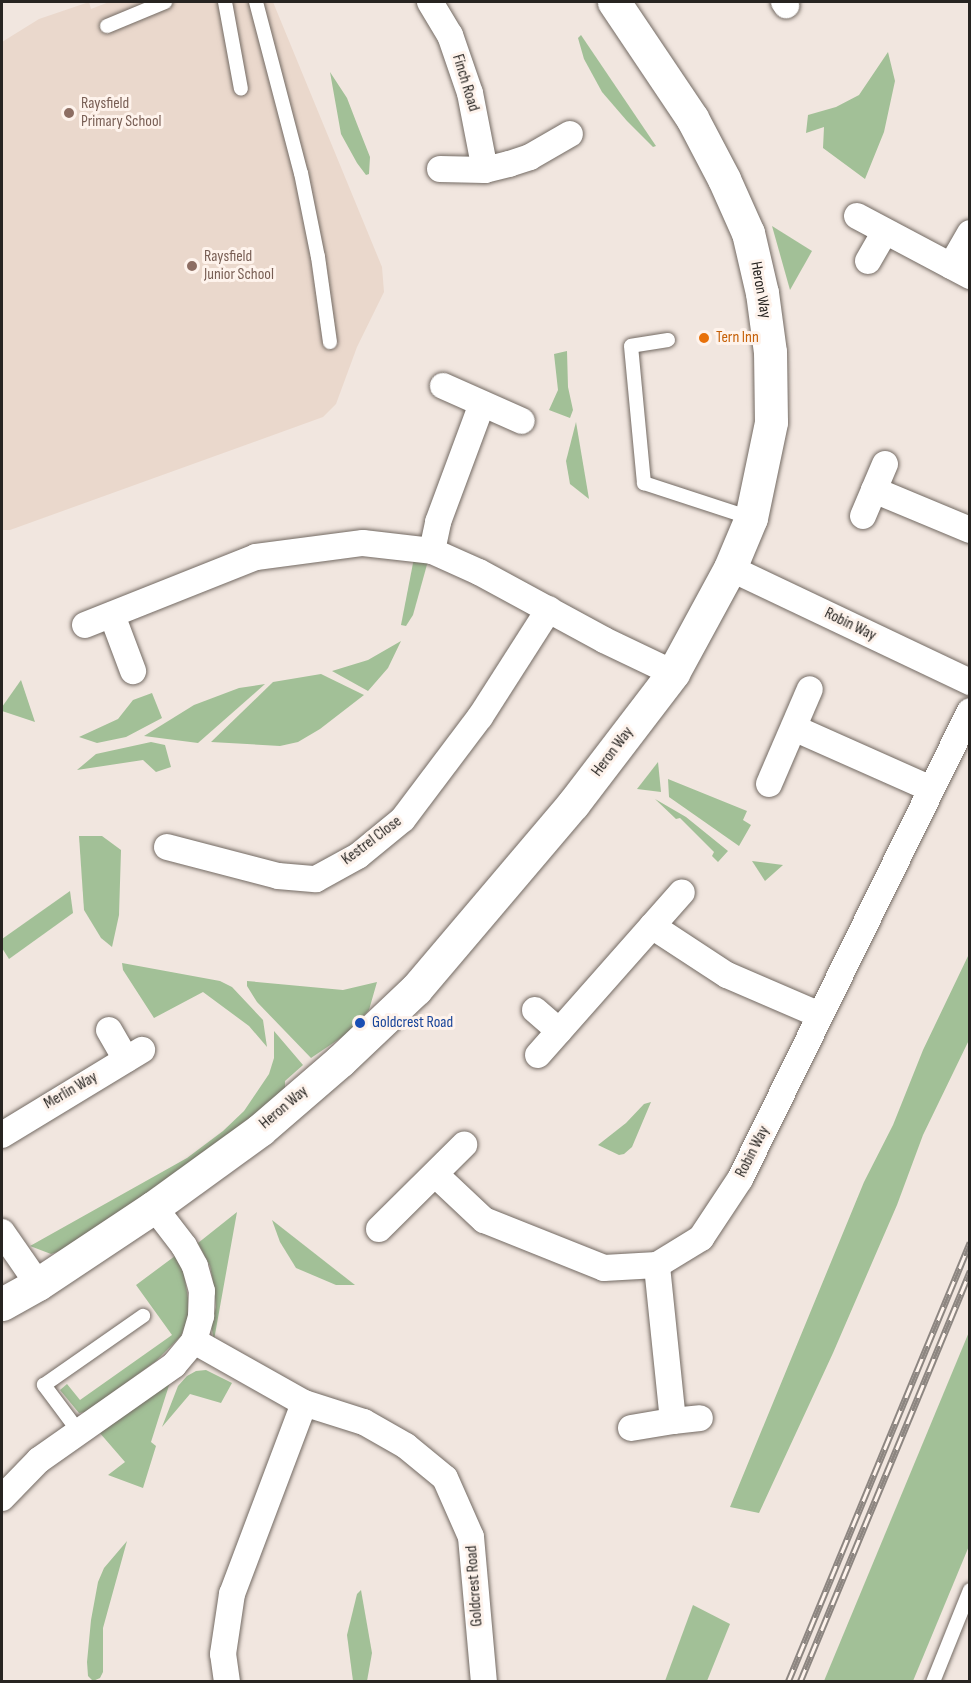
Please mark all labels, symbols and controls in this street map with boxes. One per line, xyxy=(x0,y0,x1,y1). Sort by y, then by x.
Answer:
street label: Finch Road xyxy=(447,52,483,114)
place label: Raysfield Primary School xyxy=(81,94,162,132)
marker: Raysfield Primary School xyxy=(62,106,76,120)
place label: Raysfield Junior School xyxy=(204,247,274,285)
marker: Raysfield Junior School xyxy=(185,259,199,273)
street label: Heron Way xyxy=(746,260,774,320)
place label: Tern Inn xyxy=(716,328,759,348)
marker: Tern Inn xyxy=(697,331,711,345)
street label: Robin Way xyxy=(821,604,879,646)
street label: Heron Way xyxy=(588,723,638,781)
street label: Kestrel Close xyxy=(338,812,406,870)
place label: Goldcrest Road xyxy=(372,1013,453,1033)
marker: Goldcrest Road xyxy=(353,1016,367,1030)
street label: Merlin Way xyxy=(41,1068,101,1114)
street label: Heron Way xyxy=(256,1082,312,1134)
street label: Robin Way xyxy=(732,1123,774,1181)
street label: Goldcrest Road xyxy=(463,1545,487,1627)

